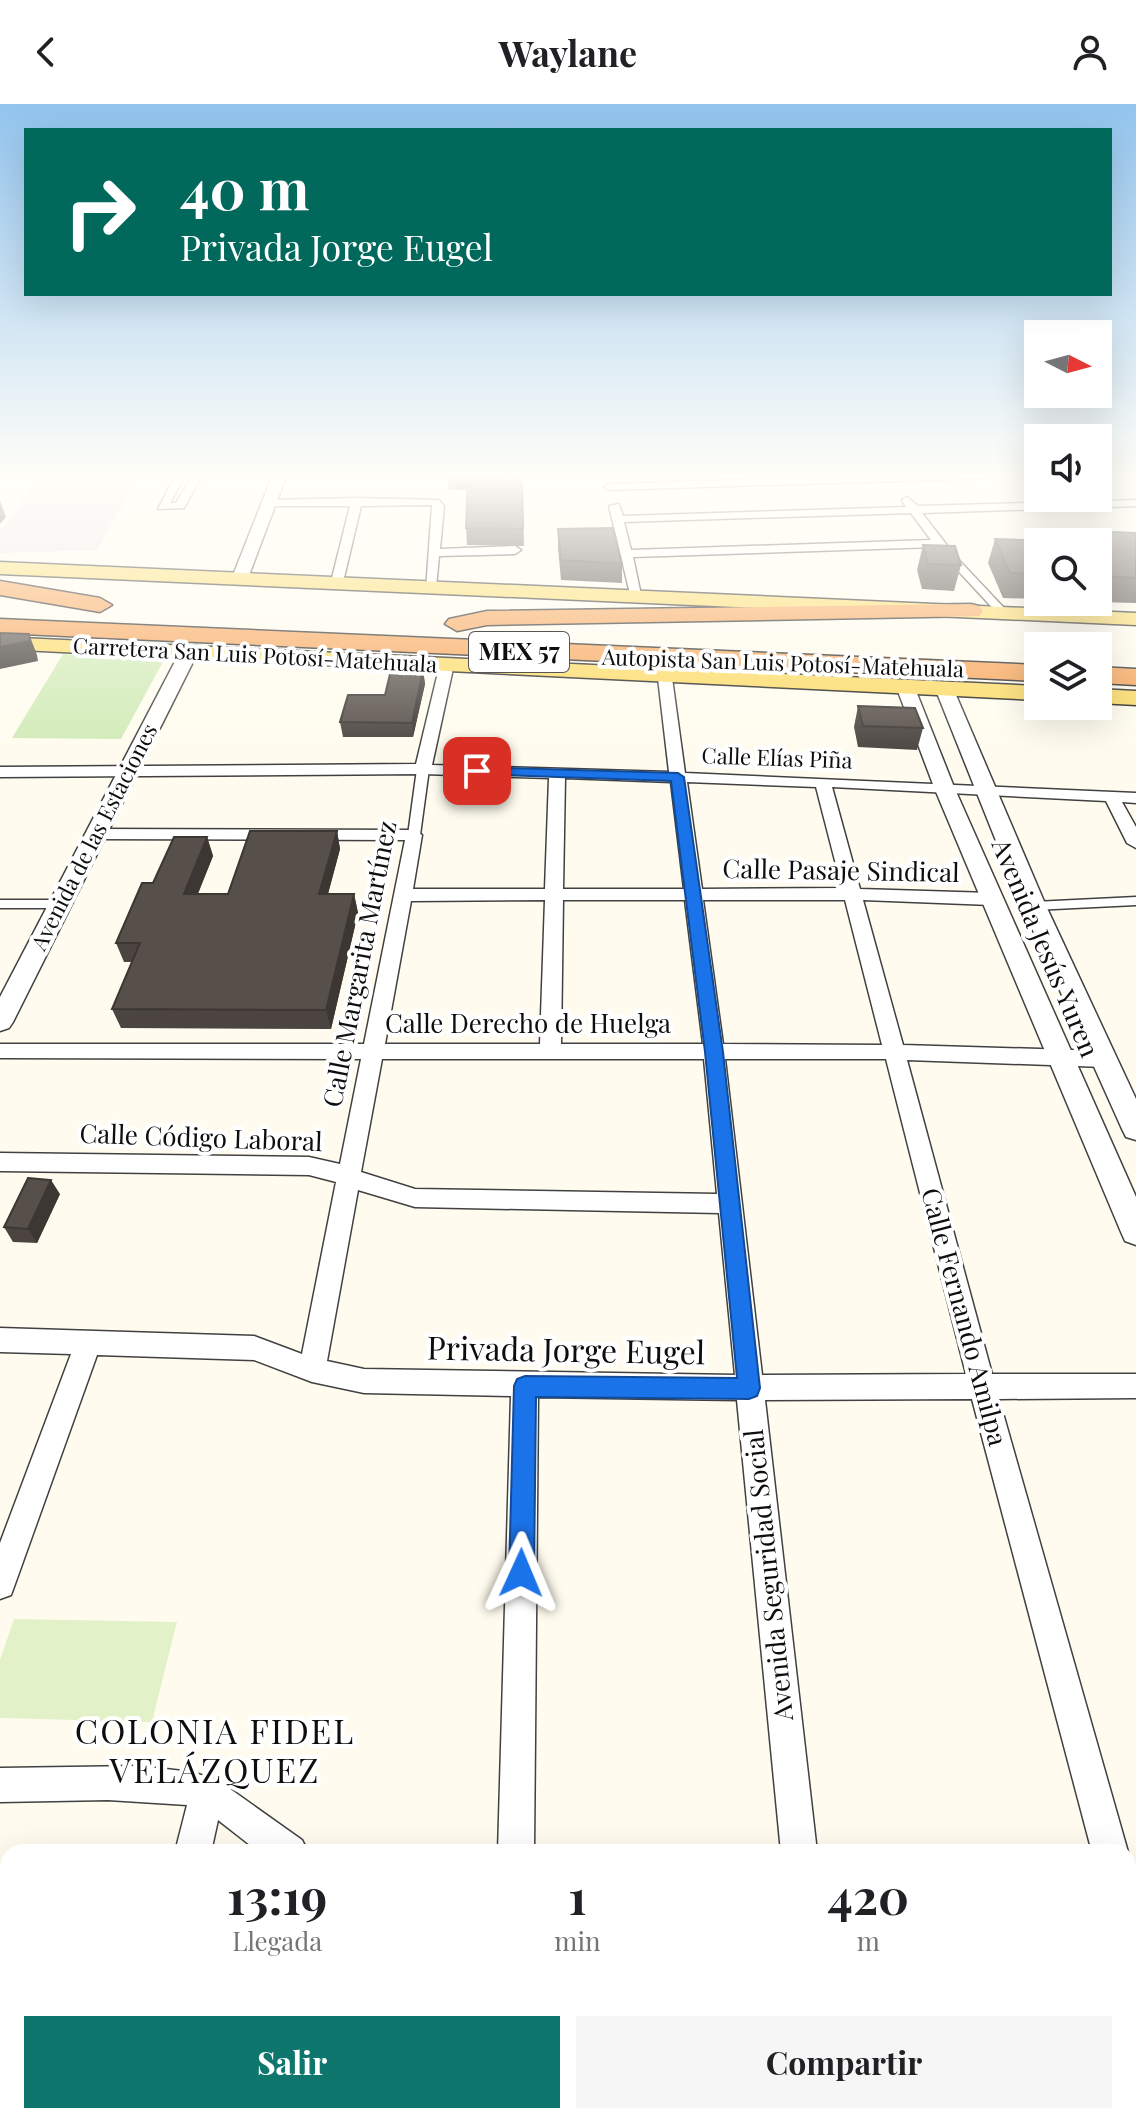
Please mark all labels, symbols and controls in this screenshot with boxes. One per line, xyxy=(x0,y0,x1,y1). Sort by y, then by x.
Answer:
text: Waylane xyxy=(499,28,637,76)
icon: back xyxy=(24,30,68,74)
icon: person xyxy=(1068,30,1112,74)
text: 40 m xyxy=(180,150,309,225)
icon: right xyxy=(48,160,152,264)
text: Privada Jorge Eugel xyxy=(180,222,493,270)
north arrow xyxy=(1024,320,1112,408)
map controls xyxy=(1024,320,1112,720)
button: sound xyxy=(1024,424,1112,512)
button: search xyxy=(1024,528,1112,616)
street label: Carretera San Luis Potosí-Matehuala xyxy=(72,629,438,679)
road number: MEX 57 xyxy=(469,632,569,672)
button: layers xyxy=(1024,632,1112,720)
street label: Autopista San Luis Potosí-Matehuala xyxy=(601,641,965,683)
street label: Avenida de las Estaciones xyxy=(22,718,163,956)
pin xyxy=(443,737,511,805)
street label: Calle Elías Piña xyxy=(701,739,853,775)
icon: arrive xyxy=(455,749,499,793)
street label: Calle Margarita Martínez xyxy=(314,818,403,1110)
street label: Avenida Jesús Yuren xyxy=(984,832,1108,1062)
street label: Calle Pasaje Sindical xyxy=(722,850,960,889)
street label: Calle Derecho de Huelga xyxy=(385,1005,671,1040)
street label: Calle Código Laboral xyxy=(79,1115,323,1158)
street label: Calle Fernando Amilpa xyxy=(914,1184,1017,1449)
street label: Privada Jorge Eugel xyxy=(427,1325,706,1372)
street label: Avenida Seguridad Social xyxy=(735,1428,800,1724)
position arrow xyxy=(479,1531,563,1615)
district label: COLONIA FIDEL VELÁZQUEZ xyxy=(75,1707,355,1792)
text: 13:19 xyxy=(227,1863,327,1927)
text: 1 xyxy=(568,1863,587,1927)
text: 420 xyxy=(828,1863,909,1927)
text: Llegada xyxy=(232,1923,322,1958)
text: min xyxy=(554,1923,601,1958)
text: m xyxy=(857,1923,880,1958)
button: Salir xyxy=(24,2016,560,2108)
button: Compartir xyxy=(576,2016,1112,2108)

